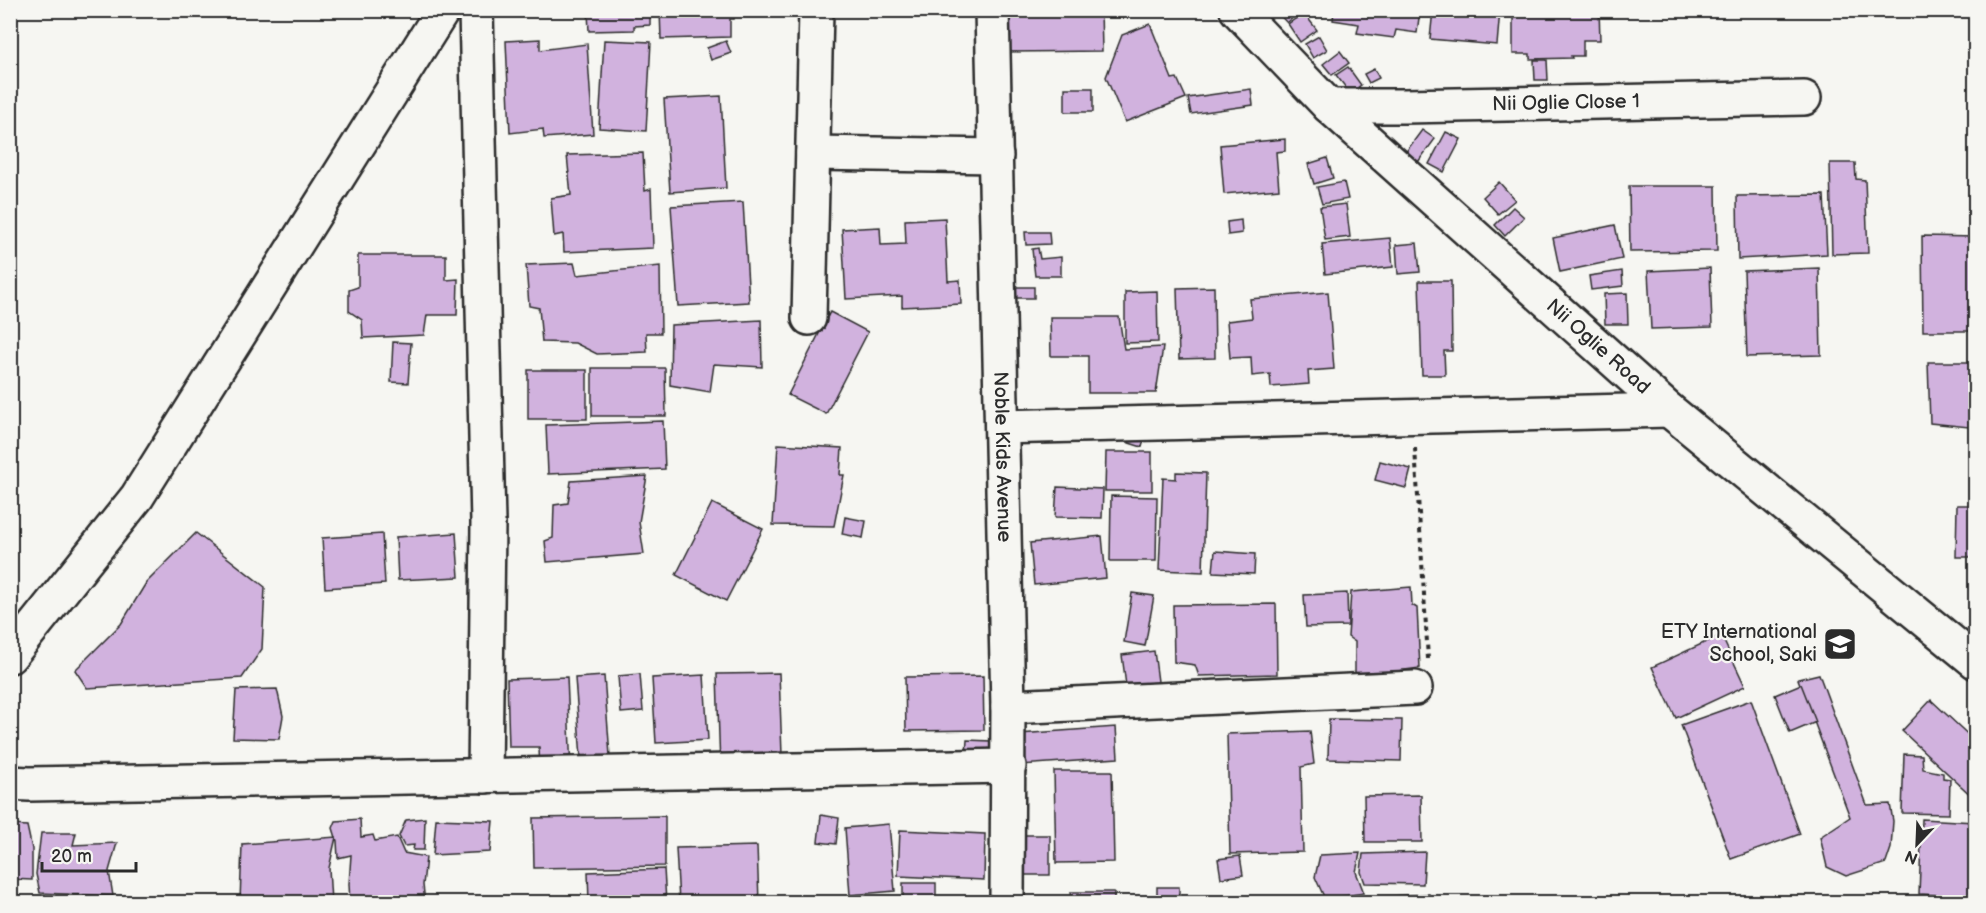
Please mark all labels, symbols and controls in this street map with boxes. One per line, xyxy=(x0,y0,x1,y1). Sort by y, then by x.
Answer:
street label: Nii Oglie Close 1 xyxy=(1492,89,1640,116)
street label: Nii Oglie Road xyxy=(1541,294,1655,399)
street label: Noble Kids Avenue xyxy=(988,371,1016,543)
place label: ETY International School, Saki xyxy=(1661,620,1817,667)
school or university icon: ETY International School, Saki xyxy=(1822,626,1858,662)
north arrow xyxy=(1887,814,1947,874)
scale bar xyxy=(42,835,136,873)
text: N xyxy=(1902,845,1921,868)
text: 20 m xyxy=(51,846,92,867)

